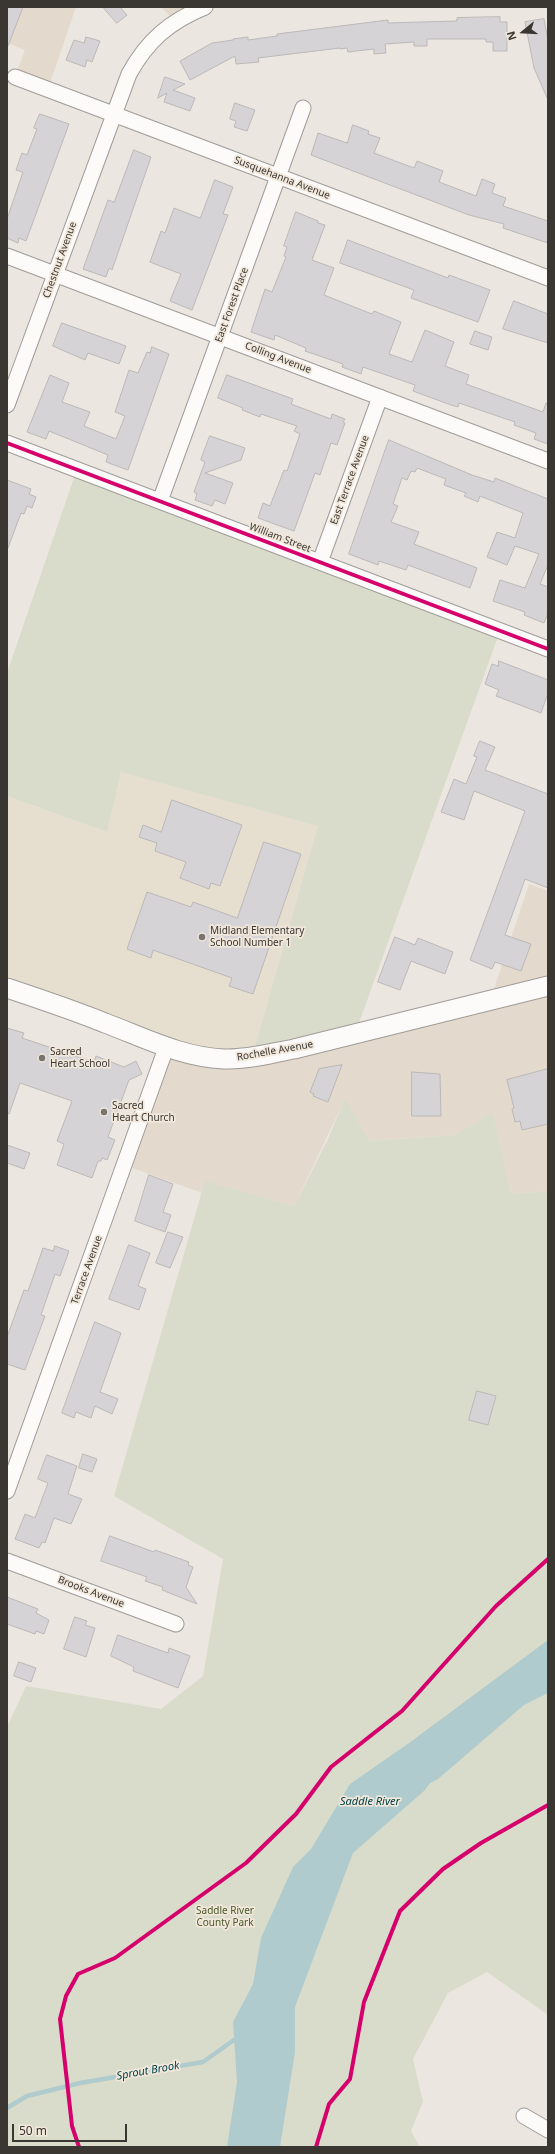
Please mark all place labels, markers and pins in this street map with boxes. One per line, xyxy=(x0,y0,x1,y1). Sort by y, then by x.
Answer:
place label: Midland Elementary School Number 1 xyxy=(210,925,304,948)
marker: Midland Elementary School Number 1 xyxy=(197,932,207,942)
place label: Sacred Heart School xyxy=(50,1046,110,1070)
marker: Sacred Heart School xyxy=(37,1053,47,1063)
place label: Sacred Heart Church xyxy=(112,1100,175,1124)
marker: Sacred Heart Church xyxy=(99,1107,109,1117)

